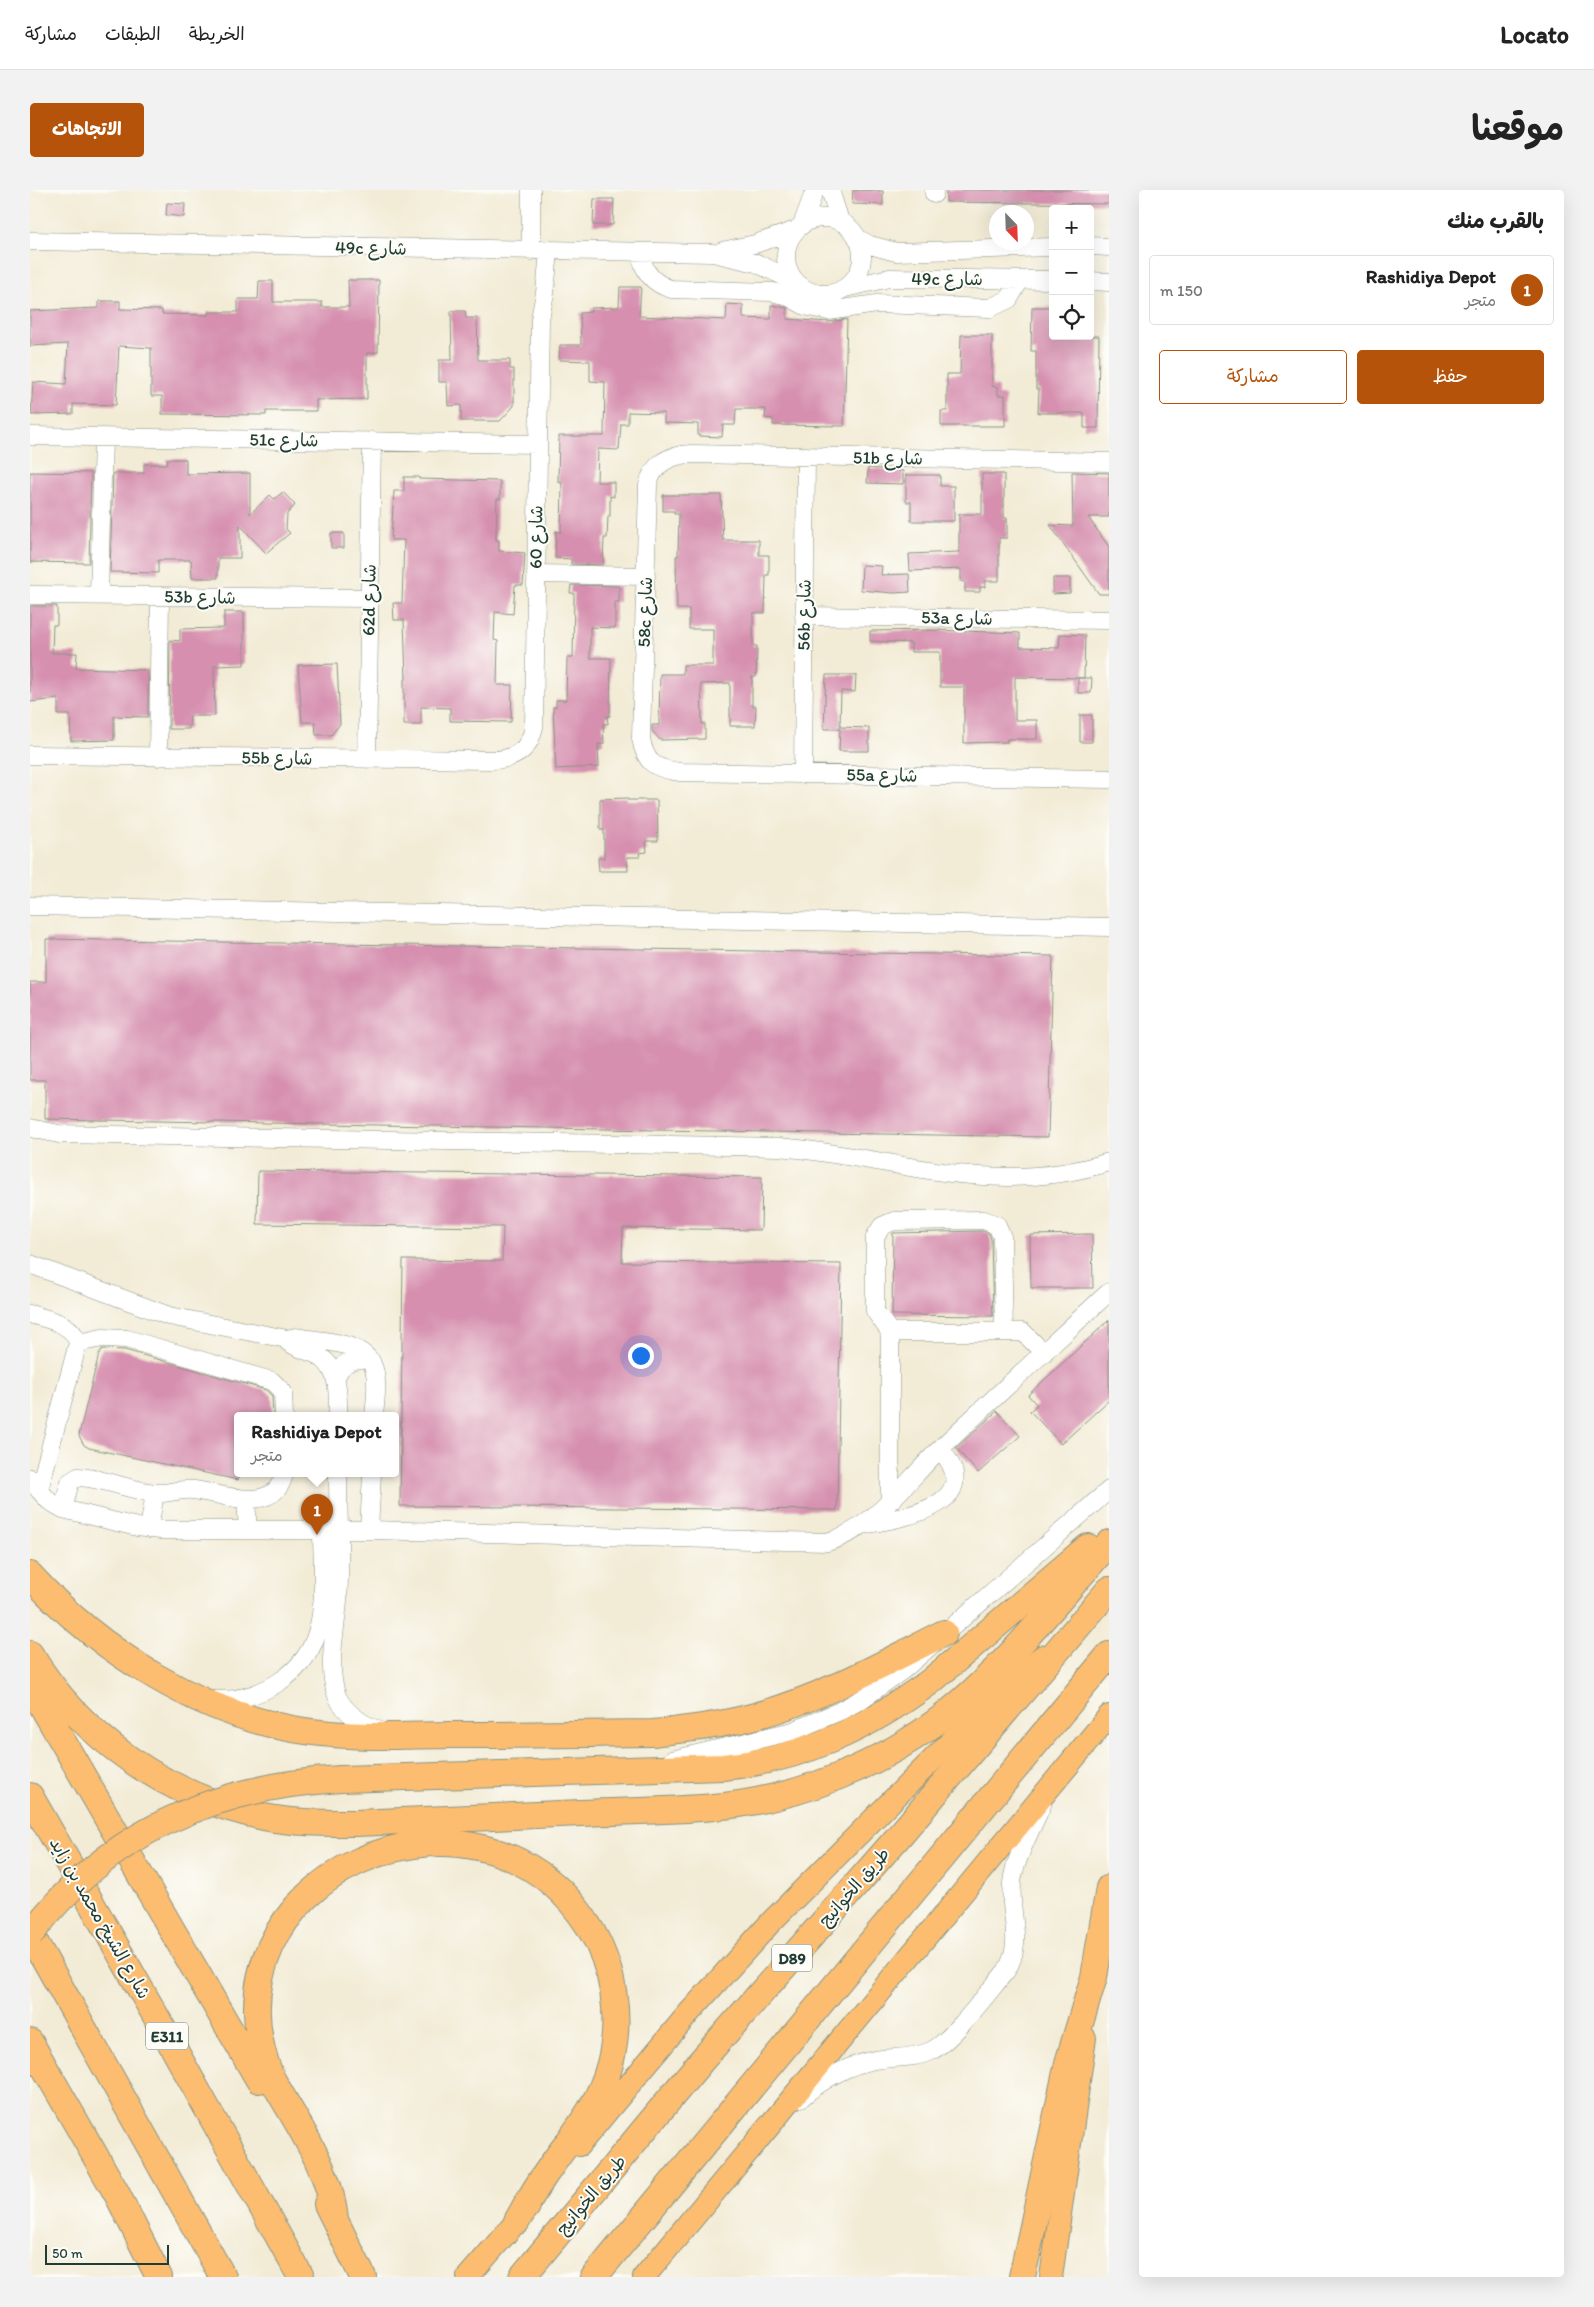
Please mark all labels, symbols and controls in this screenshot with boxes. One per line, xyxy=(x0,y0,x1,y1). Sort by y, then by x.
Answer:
text: Locato xyxy=(1500,20,1569,49)
text: مشاركة xyxy=(25,23,77,45)
text: الطبقات xyxy=(105,23,161,45)
text: الخريطة xyxy=(189,23,245,45)
button: الاتجاهات xyxy=(30,103,144,157)
text: موقعنا xyxy=(1471,107,1564,149)
north arrow xyxy=(989,205,1034,250)
map controls xyxy=(1049,205,1094,340)
button: + xyxy=(1049,205,1094,250)
text: بالقرب منك xyxy=(1447,208,1544,233)
street label: 49c شارع xyxy=(335,236,407,261)
button: − xyxy=(1049,250,1094,295)
text: Rashidiya Depot xyxy=(1366,265,1496,288)
street label: 49c شارع xyxy=(911,268,983,291)
text: 150 m xyxy=(1160,281,1203,300)
text: 1 xyxy=(1523,281,1531,300)
text: متجر xyxy=(1465,291,1496,310)
button: locate xyxy=(1049,295,1094,340)
button: مشاركة xyxy=(1159,350,1347,404)
button: حفظ xyxy=(1357,350,1544,404)
street label: 51c شارع xyxy=(249,428,319,453)
street label: 51b شارع xyxy=(853,446,923,471)
street label: شارع 60 xyxy=(524,505,549,569)
street label: 62d شارع xyxy=(357,564,382,636)
street label: 58c شارع xyxy=(633,576,658,648)
street label: 56b شارع xyxy=(792,579,817,651)
street label: 53b شارع xyxy=(164,585,236,610)
street label: 53a شارع xyxy=(921,606,993,631)
street label: 55b شارع xyxy=(241,746,313,771)
street label: 55a شارع xyxy=(846,763,918,788)
your location xyxy=(628,1343,654,1369)
popup xyxy=(234,1412,399,1477)
text: Rashidiya Depot xyxy=(251,1420,382,1443)
text: متجر xyxy=(251,1446,283,1465)
pin: 1 xyxy=(301,1494,333,1535)
street label: شارع الشيخ محمد بن زايد xyxy=(44,1833,155,2003)
street label: طريق الخوانيج xyxy=(814,1843,895,1932)
road number: D89 xyxy=(772,1945,812,1972)
road number: E311 xyxy=(146,2022,188,2050)
street label: طريق الخوانيج xyxy=(551,2150,632,2240)
scale bar xyxy=(45,2242,169,2265)
text: 50 m xyxy=(52,2245,83,2262)

